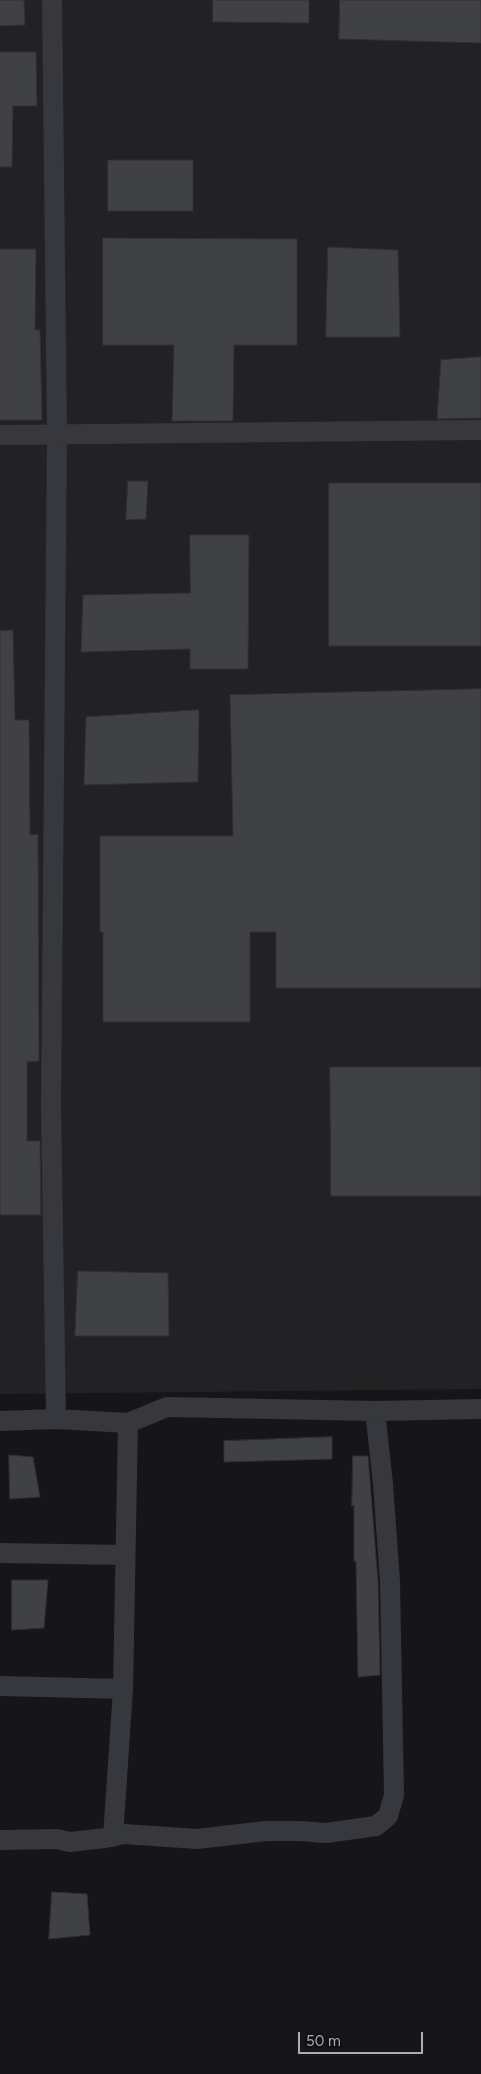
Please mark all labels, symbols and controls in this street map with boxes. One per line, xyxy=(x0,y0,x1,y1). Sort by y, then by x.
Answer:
scale bar xyxy=(301,2022,426,2054)
text: 50 m xyxy=(306,2032,341,2050)

